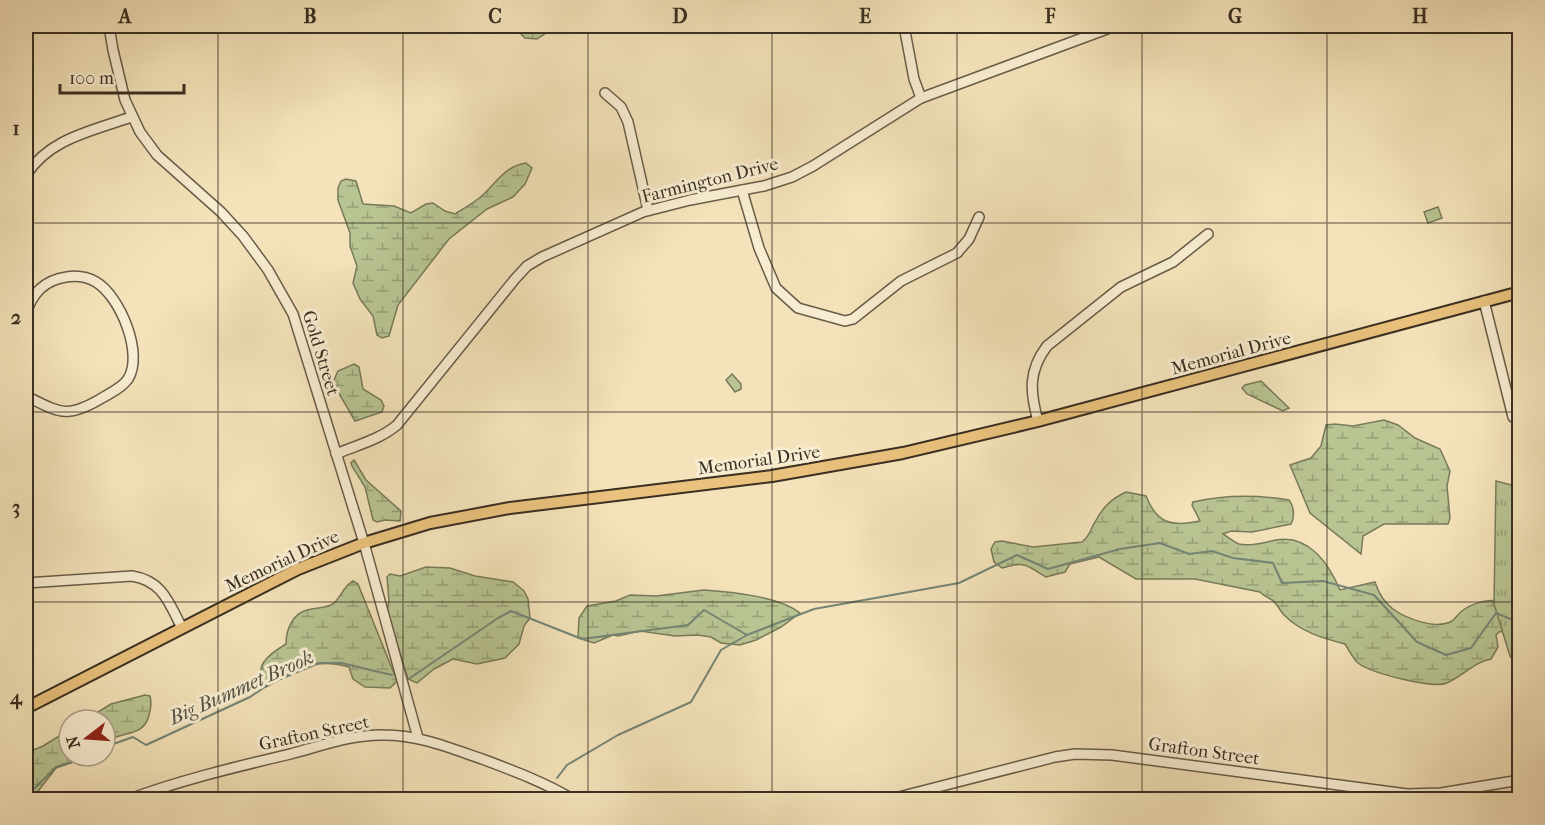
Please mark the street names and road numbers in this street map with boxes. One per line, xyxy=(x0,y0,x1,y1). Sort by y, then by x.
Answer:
street label: Farmington Drive xyxy=(640,153,781,208)
street label: Gold Street xyxy=(298,308,344,399)
street label: Memorial Drive xyxy=(1169,327,1293,380)
street label: Memorial Drive xyxy=(697,442,822,479)
street label: Memorial Drive xyxy=(222,526,343,597)
street label: Grafton Street xyxy=(257,711,372,755)
street label: Grafton Street xyxy=(1147,733,1261,770)

